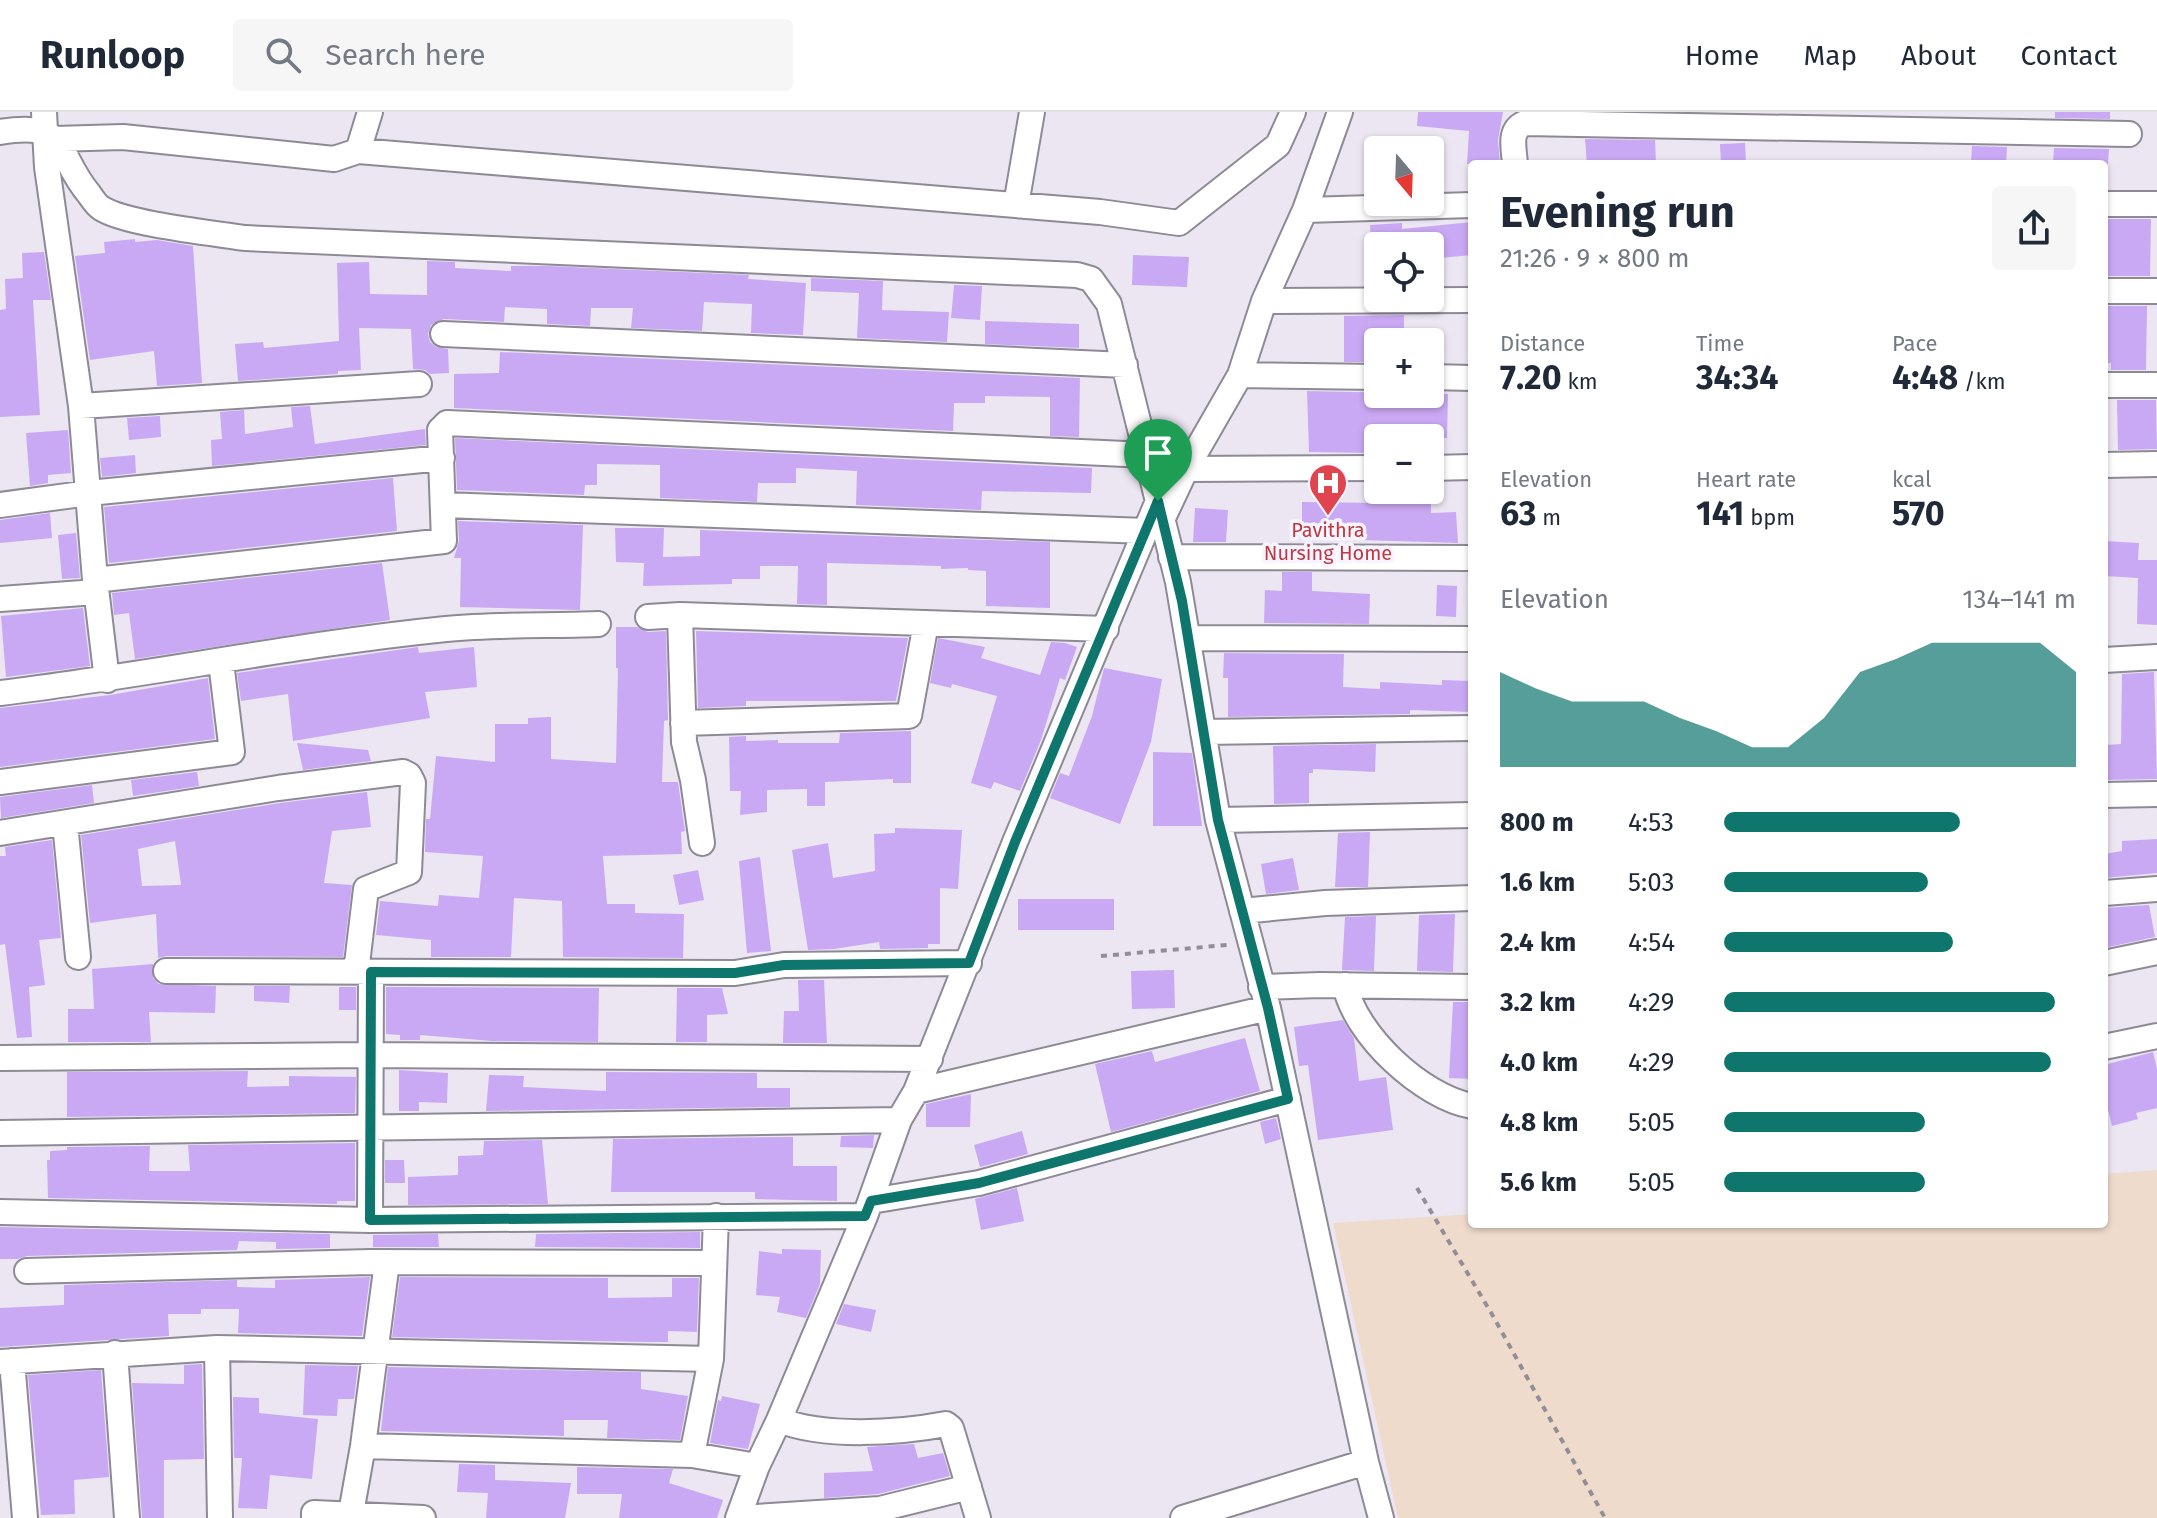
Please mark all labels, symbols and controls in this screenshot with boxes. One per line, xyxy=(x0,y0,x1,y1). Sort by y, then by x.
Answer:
search box xyxy=(233,19,793,91)
text: Runloop xyxy=(40,32,185,78)
icon: search xyxy=(261,33,305,77)
text: Search here xyxy=(325,37,486,73)
text: Home xyxy=(1685,39,1759,72)
text: Map xyxy=(1803,39,1857,72)
text: About xyxy=(1901,39,1976,72)
text: Contact xyxy=(2020,39,2117,72)
north arrow xyxy=(1364,136,1444,216)
map controls xyxy=(1364,136,1444,504)
text: Evening run xyxy=(1500,186,1735,239)
button: share xyxy=(1992,186,2076,270)
button: locate xyxy=(1364,232,1444,312)
text: 21:26 · 9 × 800 m xyxy=(1500,243,1689,274)
button: + xyxy=(1364,328,1444,408)
text: Distance xyxy=(1500,330,1585,357)
text: Time xyxy=(1696,330,1744,357)
text: Pace xyxy=(1892,330,1938,357)
text: 7.20 xyxy=(1500,357,1562,398)
text: 34:34 xyxy=(1696,357,1778,398)
text: 4:48 xyxy=(1892,357,1958,398)
text: km xyxy=(1562,368,1598,395)
text: /km xyxy=(1958,368,2006,395)
pin xyxy=(1124,419,1192,501)
button: − xyxy=(1364,424,1444,504)
icon: arrive xyxy=(1136,431,1180,475)
hospital icon: Pavithra Nursing Home xyxy=(1307,462,1349,517)
text: Elevation xyxy=(1500,466,1592,493)
text: Heart rate xyxy=(1696,466,1796,493)
text: kcal xyxy=(1892,466,1932,493)
text: 63 xyxy=(1500,493,1537,534)
text: 141 xyxy=(1696,493,1744,534)
text: 570 xyxy=(1892,493,1945,534)
text: m xyxy=(1537,504,1561,531)
text: bpm xyxy=(1744,504,1795,531)
place label: Pavithra Nursing Home xyxy=(1264,518,1392,565)
text: Elevation xyxy=(1500,584,1609,615)
text: 134–141 m xyxy=(1962,584,2076,615)
text: 800 m xyxy=(1500,807,1574,838)
text: 4:53 xyxy=(1628,807,1674,838)
text: 1.6 km xyxy=(1500,867,1575,898)
text: 5:03 xyxy=(1628,867,1675,898)
text: 2.4 km xyxy=(1500,927,1576,958)
text: 4:54 xyxy=(1628,927,1675,958)
text: 3.2 km xyxy=(1500,987,1576,1018)
text: 4:29 xyxy=(1628,987,1674,1018)
text: 4.0 km xyxy=(1500,1047,1578,1078)
text: 4:29 xyxy=(1628,1047,1674,1078)
text: 4.8 km xyxy=(1500,1107,1579,1138)
text: 5:05 xyxy=(1628,1107,1675,1138)
text: 5.6 km xyxy=(1500,1167,1577,1198)
text: 5:05 xyxy=(1628,1167,1675,1198)

